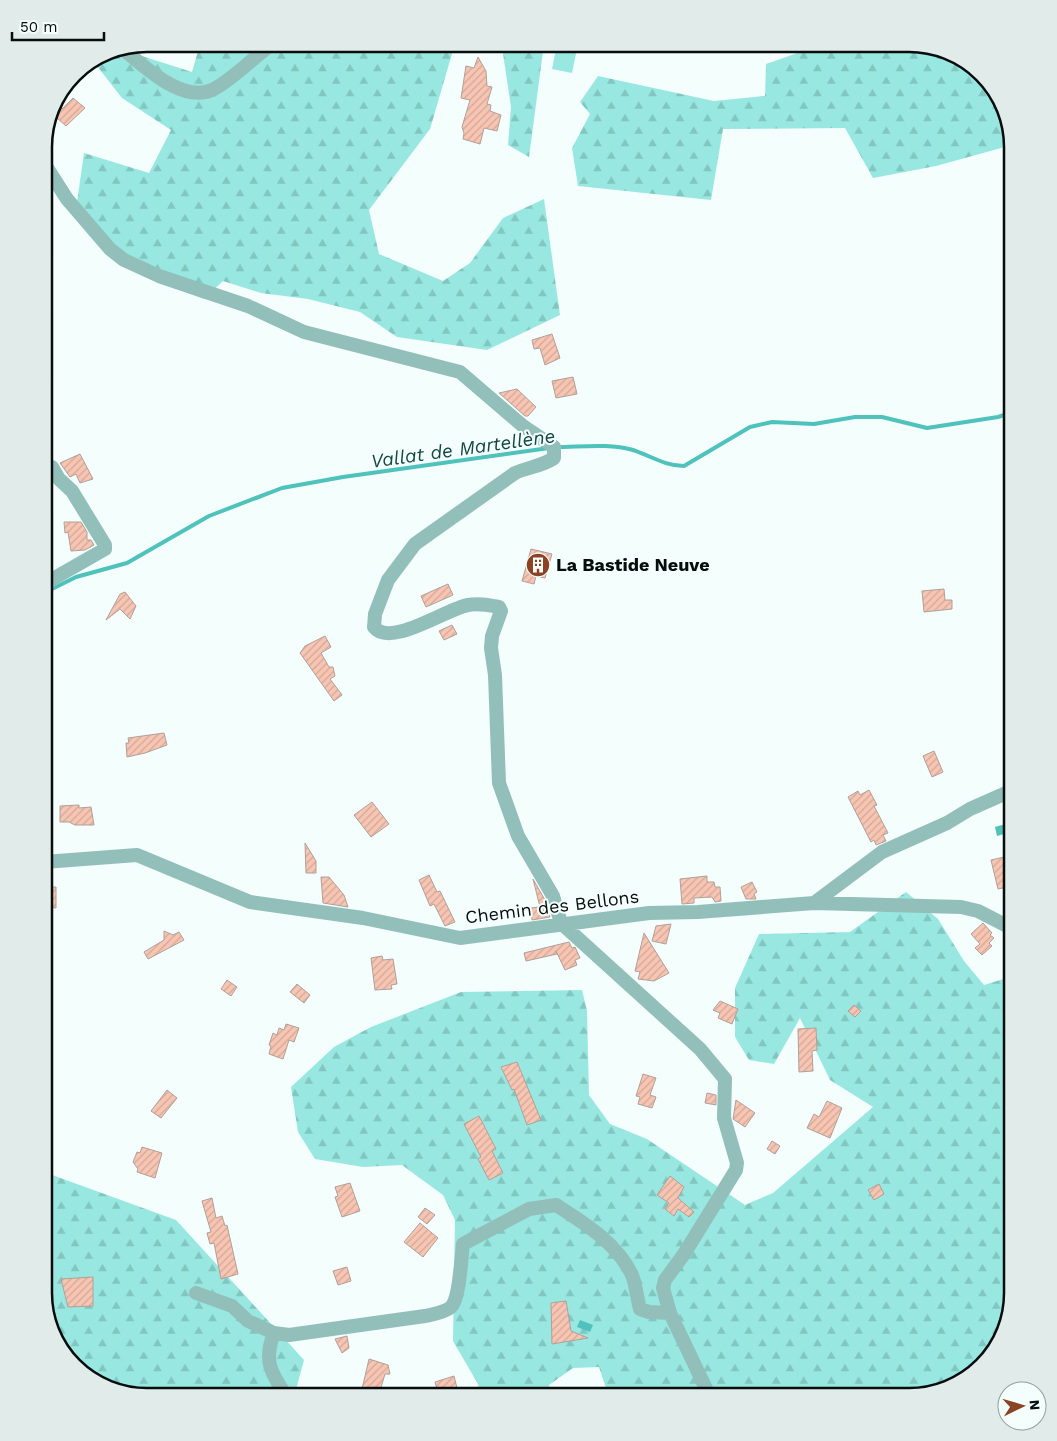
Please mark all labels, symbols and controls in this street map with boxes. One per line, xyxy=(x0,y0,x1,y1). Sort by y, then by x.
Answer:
scale bar xyxy=(12,10,105,42)
text: 50 m xyxy=(20,18,57,36)
water label: Vallat de Martellène xyxy=(369,424,557,473)
building icon: La Bastide Neuve xyxy=(525,552,551,578)
place label: La Bastide Neuve xyxy=(556,554,710,575)
street label: Chemin des Bellons xyxy=(464,885,640,928)
north arrow xyxy=(997,1381,1047,1431)
text: N xyxy=(1027,1399,1043,1411)

